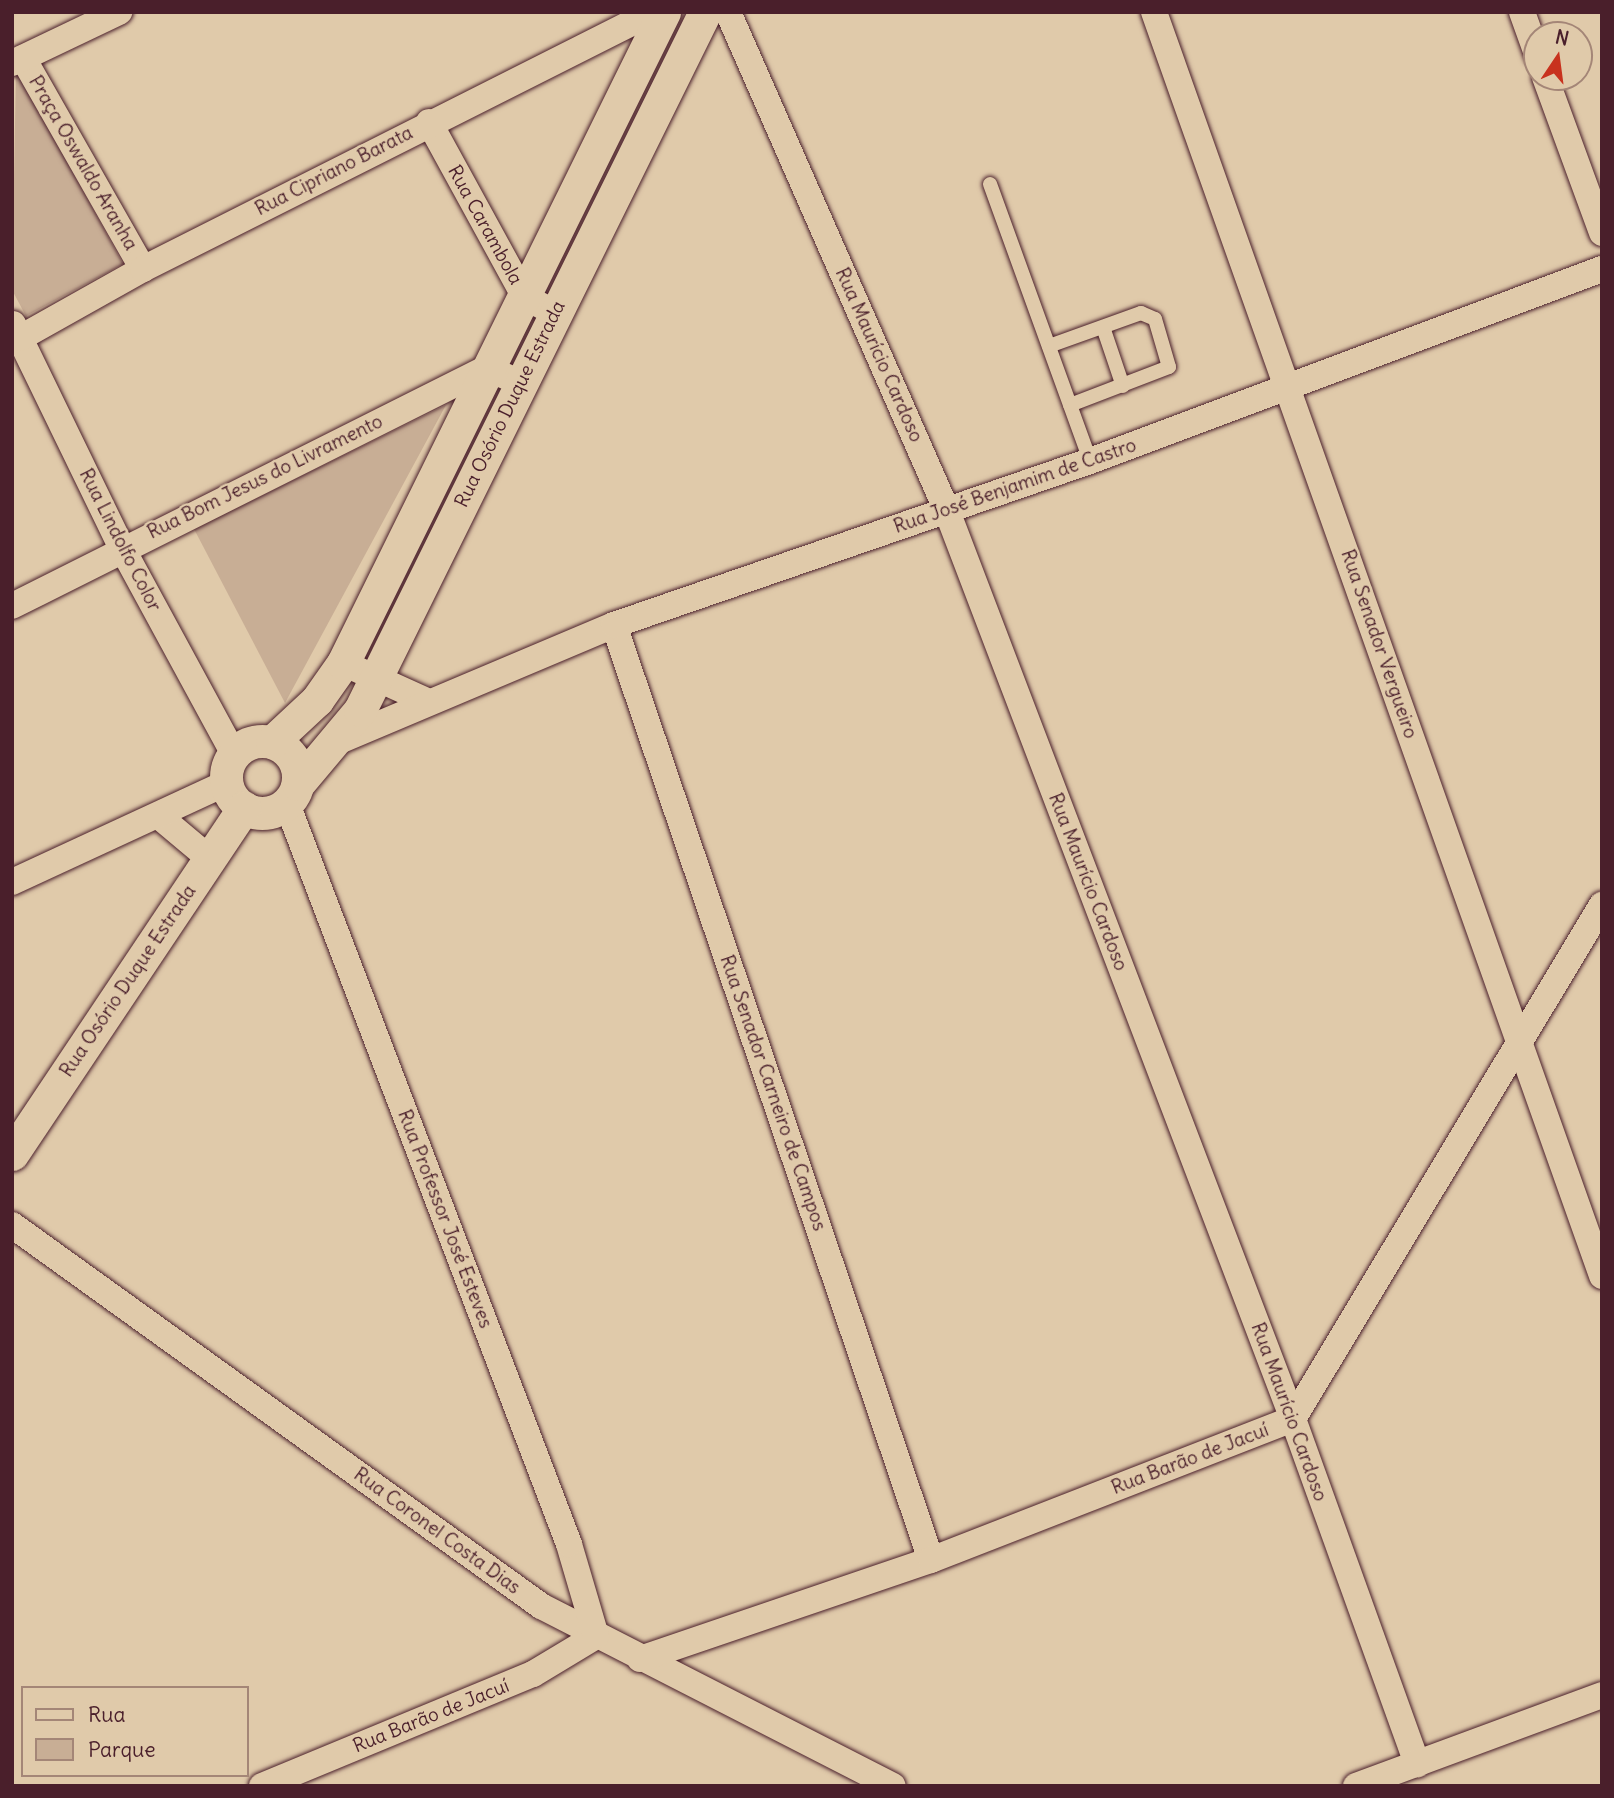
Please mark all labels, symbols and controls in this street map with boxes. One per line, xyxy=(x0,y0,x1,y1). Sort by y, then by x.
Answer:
north arrow xyxy=(1523,21,1593,91)
text: N xyxy=(1553,24,1571,51)
street label: Praça Oswaldo Aranha xyxy=(24,72,142,254)
street label: Rua Cipriano Barata xyxy=(251,121,417,221)
street label: Rua Carambola xyxy=(443,161,527,289)
street label: Rua Maurício Cardoso xyxy=(830,264,928,446)
street label: Rua Osório Duque Estrada xyxy=(450,297,570,511)
street label: Rua Bom Jesus do Livramento xyxy=(144,410,386,544)
street label: Rua José Benjamim de Castro xyxy=(891,434,1139,538)
street label: Rua Lindolfo Color xyxy=(74,465,166,615)
street label: Rua Senador Vergueiro xyxy=(1336,547,1422,741)
street label: Rua Maurício Cardoso xyxy=(1044,790,1132,974)
street label: Rua Osório Duque Estrada xyxy=(55,881,201,1081)
street label: Rua Senador Carneiro de Campos xyxy=(715,952,831,1234)
street label: Rua Professor José Esteves xyxy=(393,1107,497,1331)
street label: Rua Maurício Cardoso xyxy=(1246,1320,1332,1504)
street label: Rua Barão de Jacuí xyxy=(1108,1419,1272,1499)
street label: Rua Coronel Costa Dias xyxy=(349,1463,525,1599)
street label: Rua Barão de Jacuí xyxy=(350,1674,512,1758)
legend xyxy=(21,1686,248,1777)
text: Rua xyxy=(88,1701,125,1728)
text: Parque xyxy=(88,1736,156,1763)

